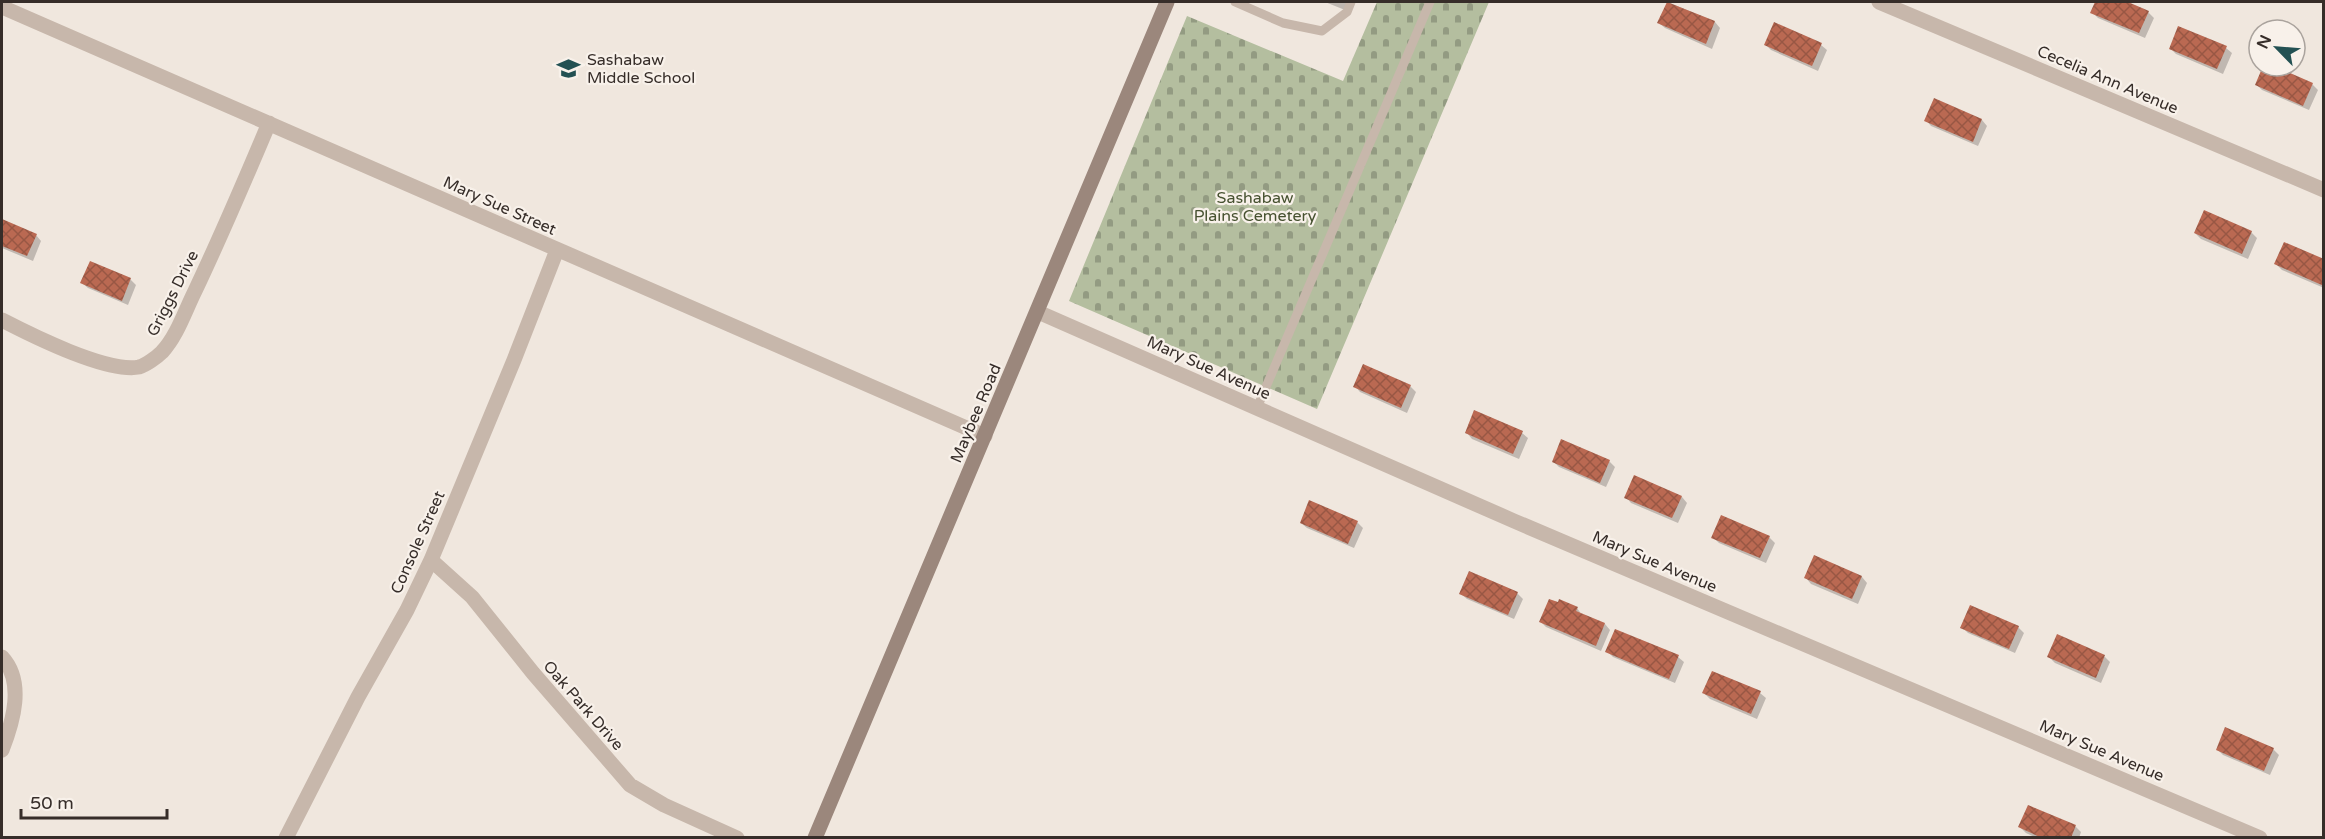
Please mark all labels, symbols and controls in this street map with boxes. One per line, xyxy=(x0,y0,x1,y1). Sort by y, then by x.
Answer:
north arrow xyxy=(2247,18,2307,78)
text: N xyxy=(2253,32,2276,52)
street label: Cecelia Ann Avenue xyxy=(2034,41,2181,119)
place label: Sashabaw Middle School xyxy=(587,50,695,88)
school or university icon: Sashabaw Middle School xyxy=(556,55,582,81)
street label: Mary Sue Street xyxy=(440,172,559,240)
park label: Sashabaw Plains Cemetery xyxy=(1194,188,1317,226)
street label: Griggs Drive xyxy=(143,247,203,340)
street label: Mary Sue Avenue xyxy=(1144,332,1274,404)
street label: Maybee Road xyxy=(946,361,1006,466)
street label: Console Street xyxy=(386,488,450,597)
street label: Mary Sue Avenue xyxy=(1589,527,1720,597)
street label: Oak Park Drive xyxy=(539,657,628,755)
street label: Mary Sue Avenue xyxy=(2036,716,2167,786)
scale bar xyxy=(21,782,166,820)
text: 50 m xyxy=(30,792,74,814)

